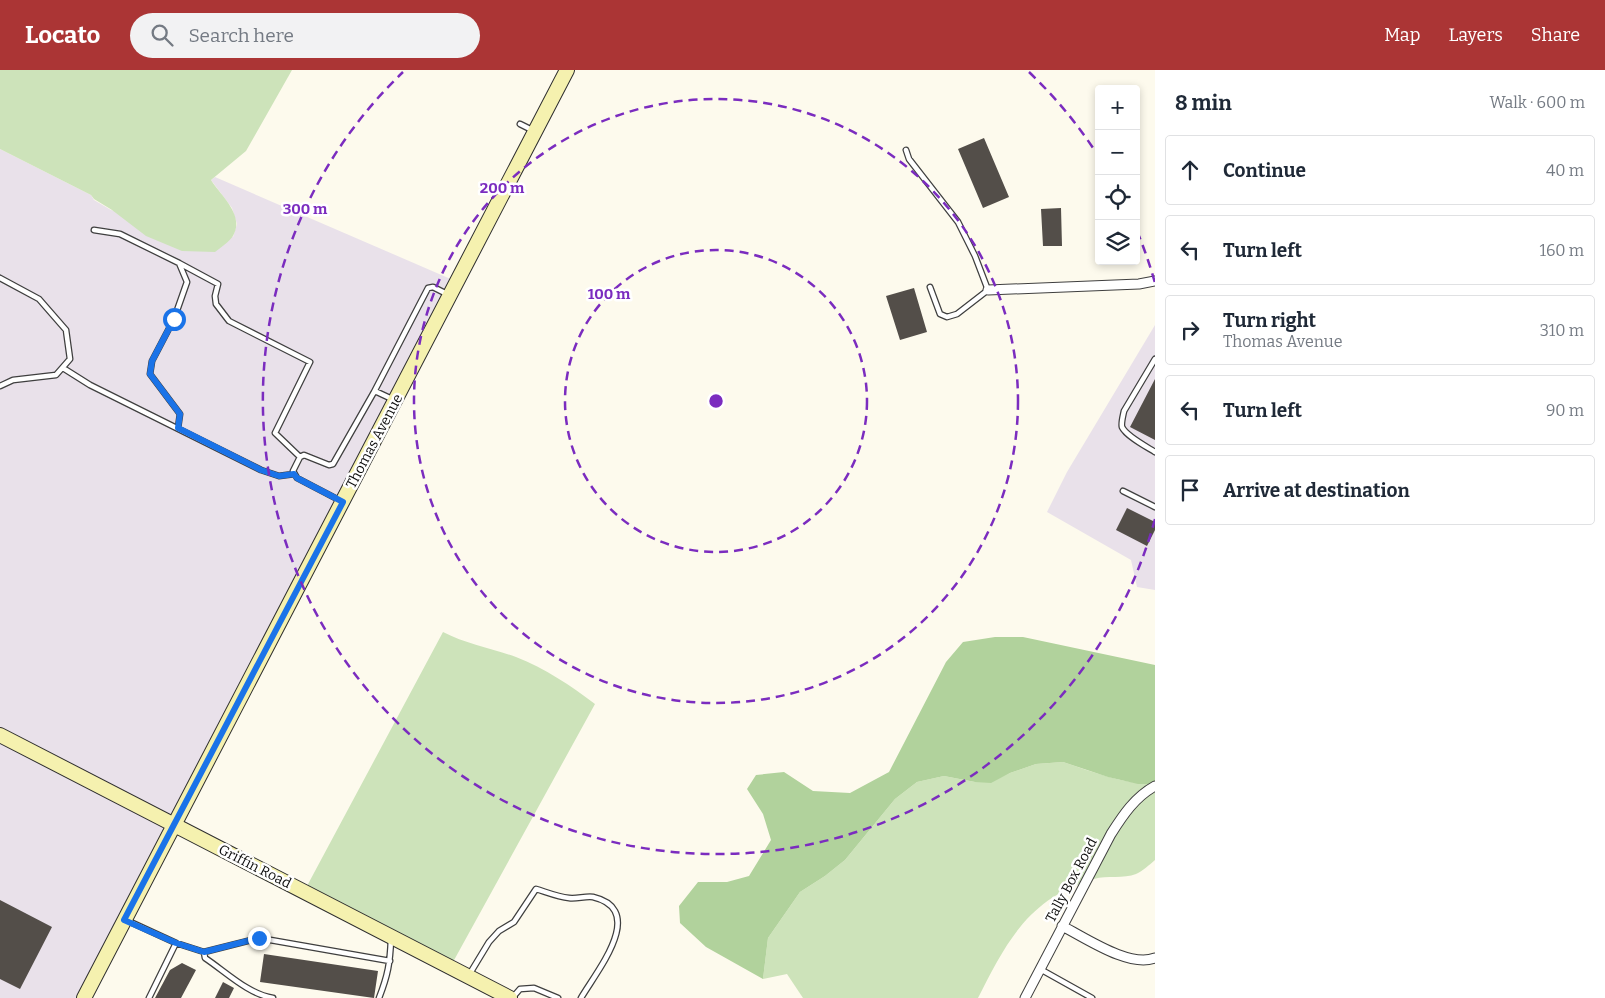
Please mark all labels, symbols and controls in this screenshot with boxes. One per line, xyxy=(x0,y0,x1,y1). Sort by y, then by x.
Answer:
search box xyxy=(130,13,480,58)
text: Locato xyxy=(25,21,100,49)
icon: search xyxy=(148,21,176,49)
text: Search here xyxy=(188,24,294,47)
text: Map xyxy=(1384,24,1420,46)
text: Layers xyxy=(1448,24,1503,46)
text: Share xyxy=(1531,24,1580,46)
map controls xyxy=(1095,85,1140,265)
button: + xyxy=(1095,85,1140,130)
text: 8 min xyxy=(1175,90,1232,116)
text: Walk · 600 m xyxy=(1489,93,1585,112)
button: − xyxy=(1095,130,1140,175)
icon: ahead xyxy=(1176,156,1204,184)
text: Continue xyxy=(1223,159,1306,182)
text: 40 m xyxy=(1546,161,1584,180)
button: locate xyxy=(1095,175,1140,220)
text: 200 m xyxy=(480,179,525,197)
text: 300 m xyxy=(283,200,328,218)
button: layers xyxy=(1095,220,1140,265)
icon: left xyxy=(1176,236,1204,264)
text: Turn left xyxy=(1223,239,1302,262)
text: 160 m xyxy=(1539,241,1584,260)
text: 100 m xyxy=(588,285,631,303)
route start xyxy=(163,308,186,331)
text: Turn right xyxy=(1223,309,1316,332)
icon: right xyxy=(1176,316,1204,344)
text: 310 m xyxy=(1540,321,1584,340)
text: Thomas Avenue xyxy=(1223,332,1342,351)
street label: Thomas Avenue xyxy=(342,391,406,491)
centre of rings xyxy=(707,392,725,410)
icon: left xyxy=(1176,396,1204,424)
text: Turn left xyxy=(1223,399,1302,422)
text: 90 m xyxy=(1546,401,1584,420)
icon: arrive xyxy=(1176,476,1204,504)
text: Arrive at destination xyxy=(1223,479,1410,502)
street label: Tally Box Road xyxy=(1042,835,1101,925)
street label: Griffin Road xyxy=(216,841,294,892)
route end xyxy=(248,927,271,950)

